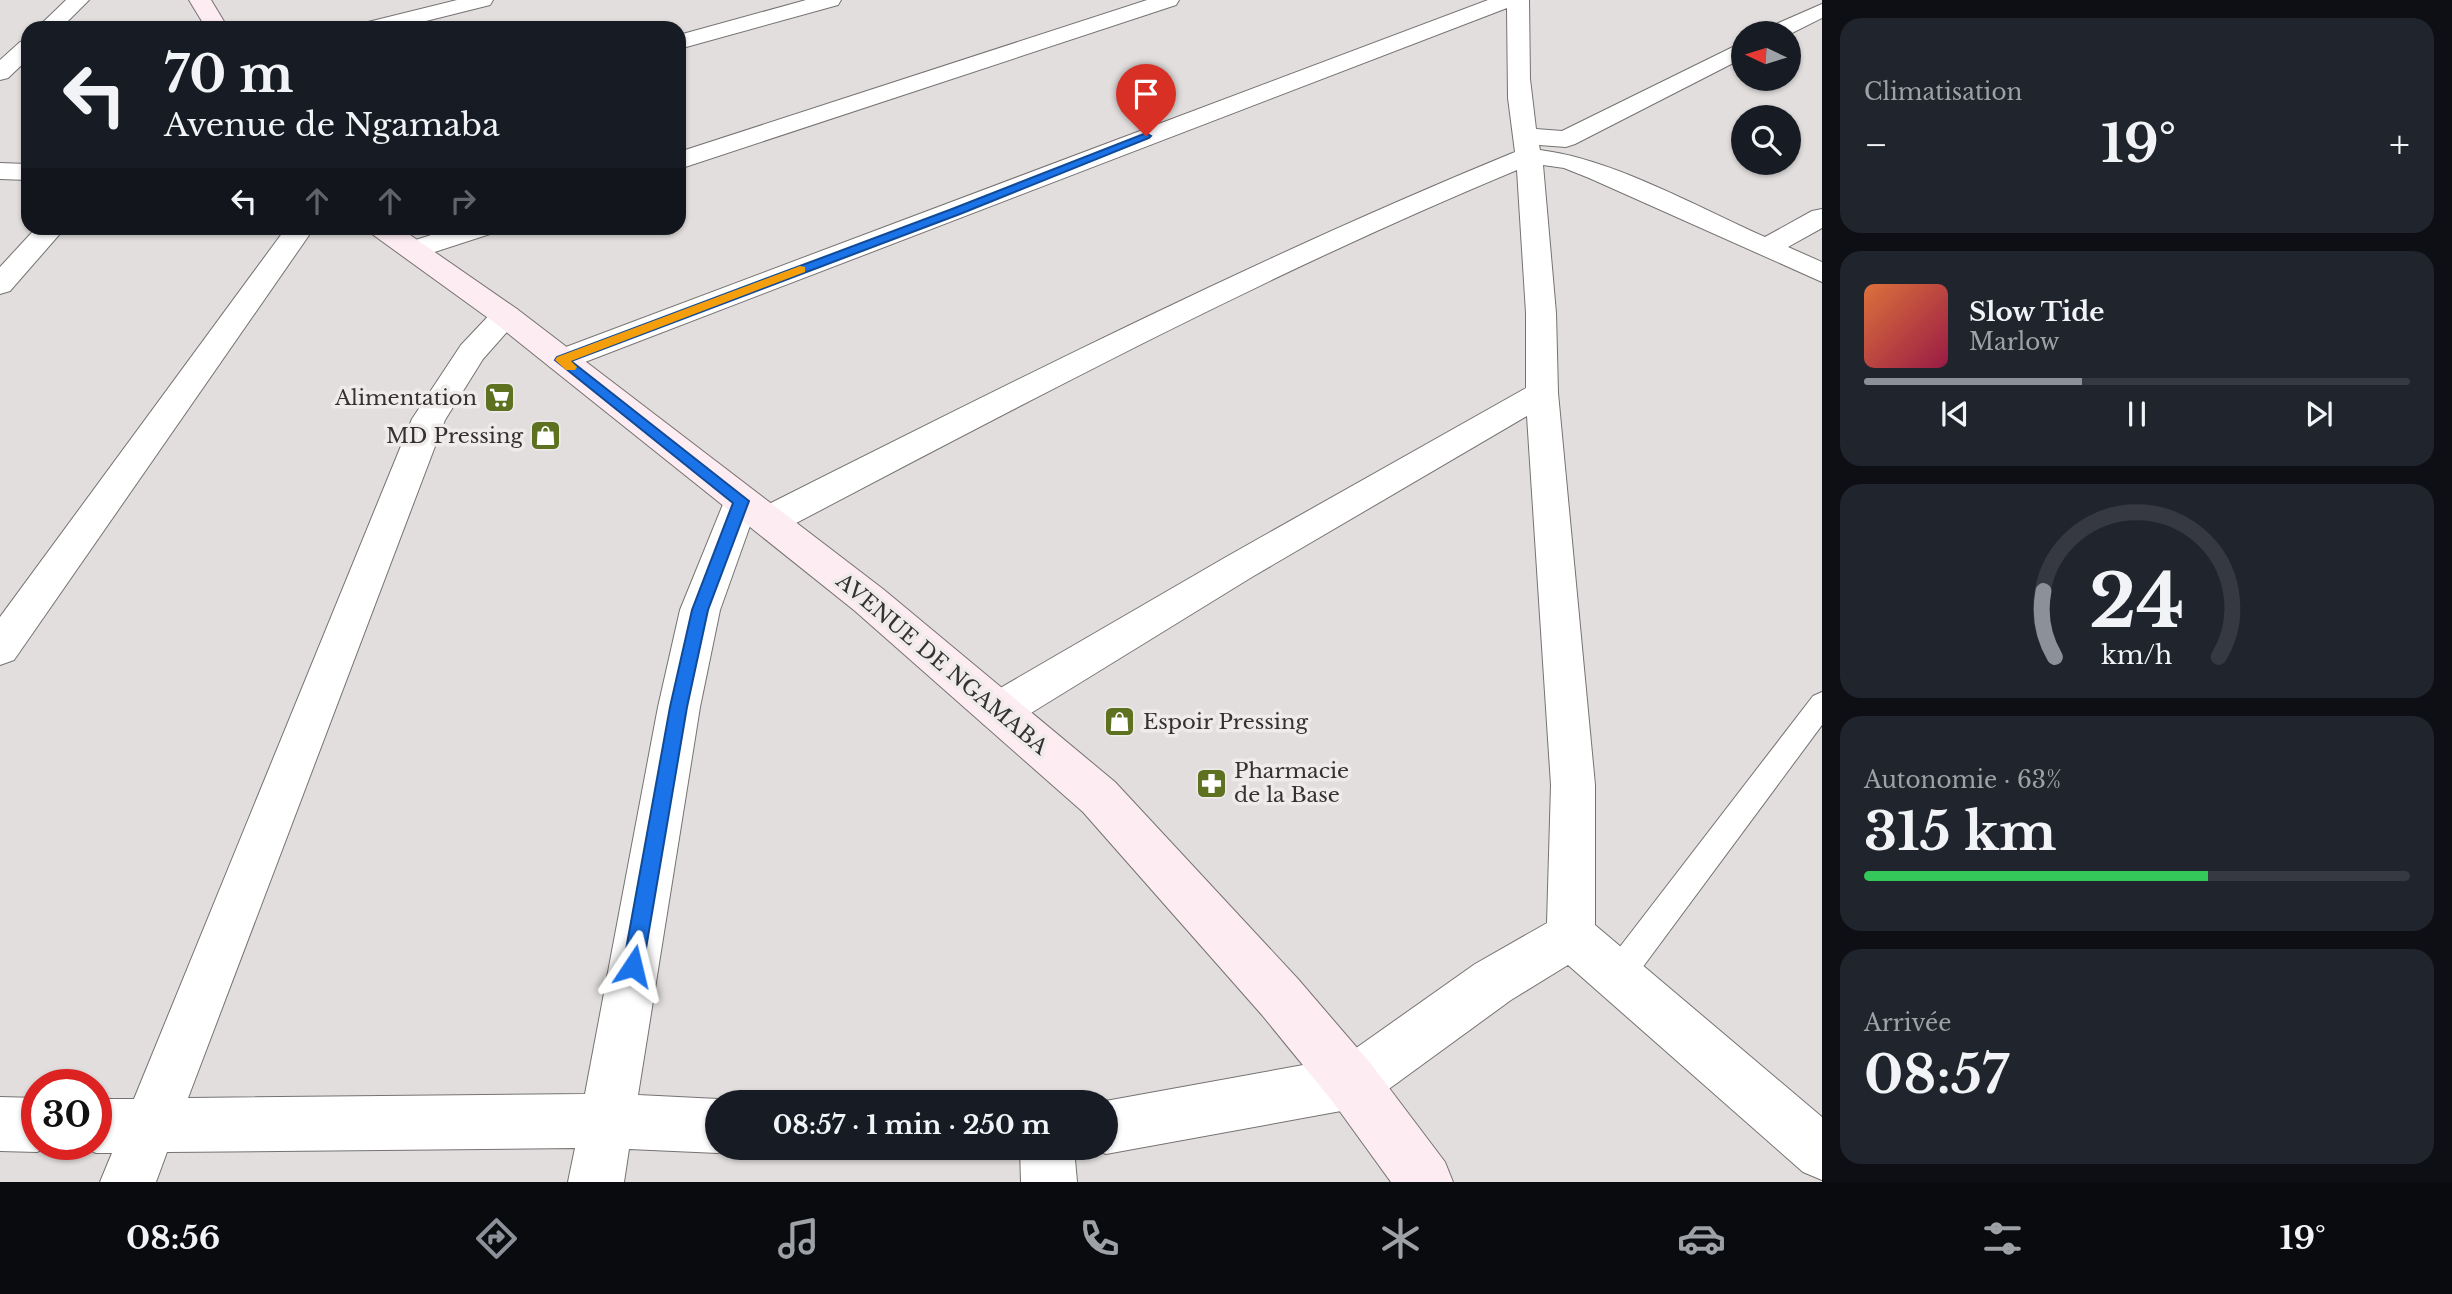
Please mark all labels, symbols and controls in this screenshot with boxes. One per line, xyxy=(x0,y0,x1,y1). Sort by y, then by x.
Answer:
north arrow xyxy=(1731,21,1801,91)
map controls xyxy=(1731,21,1801,175)
text: 70 m xyxy=(164,44,294,105)
icon: left xyxy=(49,49,140,140)
pin xyxy=(1116,64,1176,136)
icon: arrive xyxy=(1127,75,1165,113)
text: Climatisation xyxy=(1864,78,2022,106)
text: Avenue de Ngamaba xyxy=(164,105,500,145)
button: search xyxy=(1731,105,1801,175)
text: 19° xyxy=(2101,112,2176,176)
text: − xyxy=(1864,121,1888,168)
text: + xyxy=(2389,121,2410,168)
icon: left xyxy=(225,182,263,220)
icon: ahead xyxy=(298,182,336,220)
icon: ahead xyxy=(371,182,409,220)
icon: right xyxy=(444,182,482,220)
text: Slow Tide xyxy=(1969,296,2105,328)
text: Marlow xyxy=(1969,328,2059,356)
supermarket icon: Alimentation xyxy=(483,381,517,415)
place label: Alimentation xyxy=(334,385,477,411)
icon: previous xyxy=(1936,395,1974,433)
icon: pause xyxy=(2118,395,2156,433)
icon: next xyxy=(2300,395,2338,433)
shop icon: MD Pressing xyxy=(529,419,563,453)
place label: MD Pressing xyxy=(386,423,523,449)
text: 24 xyxy=(2089,556,2185,647)
street label: AVENUE DE NGAMABA xyxy=(830,567,1054,761)
text: km/h xyxy=(2102,640,2172,671)
shop icon: Espoir Pressing xyxy=(1103,705,1137,739)
place label: Espoir Pressing xyxy=(1143,709,1308,735)
place label: Pharmacie de la Base xyxy=(1234,758,1349,808)
pharmacy icon: Pharmacie de la Base xyxy=(1194,766,1228,800)
text: Autonomie · 63% xyxy=(1864,766,2061,794)
text: 315 km xyxy=(1864,800,2057,864)
position arrow xyxy=(596,929,670,1003)
text: Arrivée xyxy=(1864,1009,1951,1037)
text: 08:57 xyxy=(1864,1043,2009,1107)
speed limit sign: 30 xyxy=(21,1069,112,1160)
text: 08:57 · 1 min · 250 m xyxy=(773,1109,1050,1141)
icon: directions xyxy=(472,1214,521,1263)
icon: music xyxy=(774,1214,823,1263)
icon: phone xyxy=(1075,1214,1124,1263)
icon: climate xyxy=(1376,1214,1425,1263)
icon: car xyxy=(1677,1214,1726,1263)
icon: filters xyxy=(1978,1214,2027,1263)
text: 08:56 xyxy=(126,1218,220,1258)
text: 19° xyxy=(2280,1218,2326,1258)

